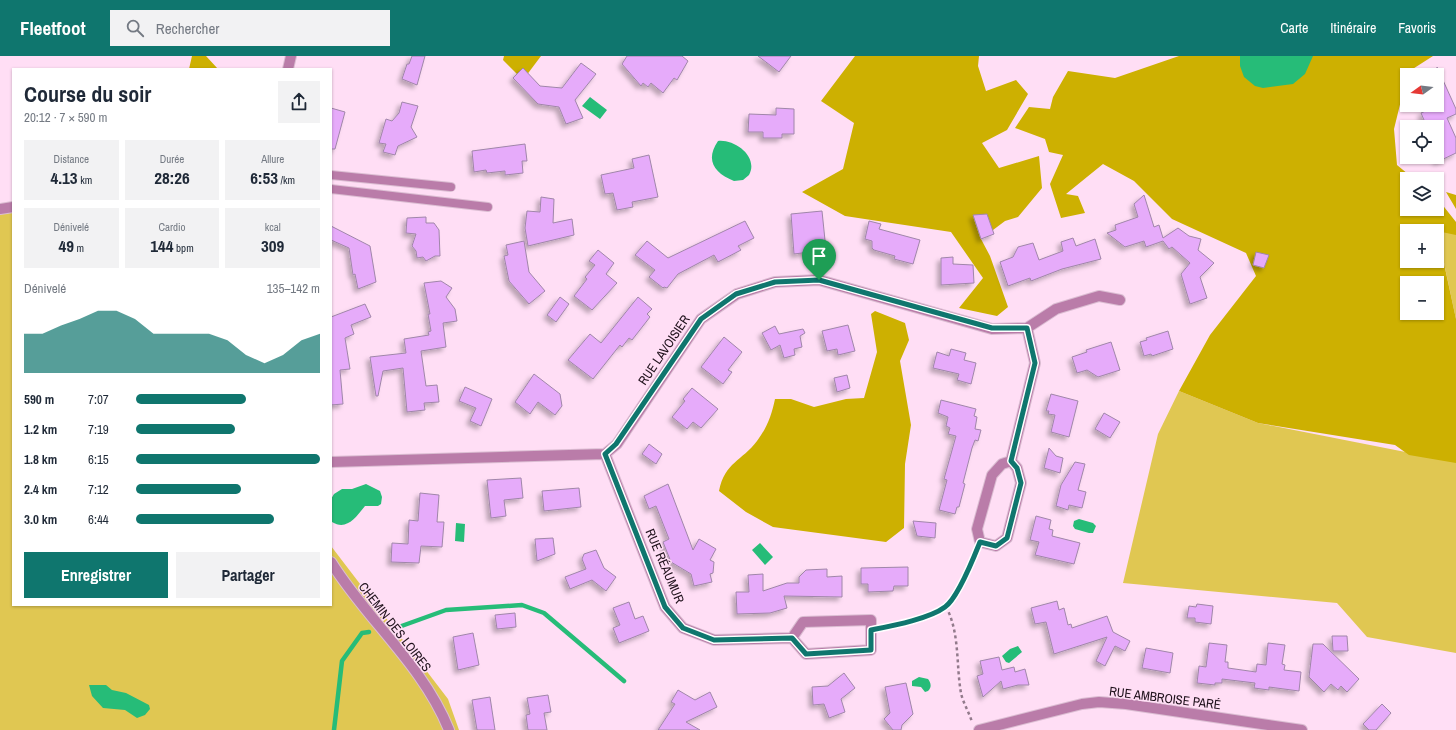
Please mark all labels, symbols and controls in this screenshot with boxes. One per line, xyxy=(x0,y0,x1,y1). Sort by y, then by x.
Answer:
search box xyxy=(110,10,390,46)
text: Fleetfoot xyxy=(20,15,86,41)
icon: search xyxy=(124,17,146,39)
text: Rechercher xyxy=(156,18,219,39)
text: Carte xyxy=(1280,19,1308,37)
text: Itinéraire xyxy=(1330,19,1376,37)
text: Favoris xyxy=(1398,19,1436,37)
north arrow xyxy=(1400,68,1444,112)
map controls xyxy=(1400,68,1444,320)
text: Course du soir xyxy=(24,79,151,109)
button: share xyxy=(278,81,320,123)
text: 20:12 · 7 × 590 m xyxy=(24,109,107,126)
button: locate xyxy=(1400,120,1444,164)
text: Distance xyxy=(54,152,89,166)
text: Durée xyxy=(160,152,184,166)
text: Allure xyxy=(261,152,284,166)
text: 4.13 xyxy=(50,166,78,189)
text: 28:26 xyxy=(154,166,190,189)
text: 6:53 xyxy=(250,166,278,189)
button: layers xyxy=(1400,172,1444,216)
text: km xyxy=(78,173,92,187)
text: /km xyxy=(278,173,295,187)
text: Dénivelé xyxy=(54,220,89,234)
text: Cardio xyxy=(158,220,186,234)
text: kcal xyxy=(265,220,281,234)
button: + xyxy=(1400,224,1444,268)
text: 49 xyxy=(59,234,74,257)
text: 144 xyxy=(150,234,174,257)
text: 309 xyxy=(261,234,284,257)
pin xyxy=(802,239,836,280)
text: m xyxy=(74,241,84,255)
text: bpm xyxy=(174,241,194,255)
icon: arrive xyxy=(808,245,830,267)
button: − xyxy=(1400,276,1444,320)
text: Dénivelé xyxy=(24,280,66,297)
text: 135–142 m xyxy=(267,280,320,297)
street label: RUE LAVOISIER xyxy=(634,311,694,388)
text: 590 m xyxy=(24,391,54,408)
text: 7:07 xyxy=(88,391,109,408)
text: 1.2 km xyxy=(24,421,57,438)
text: 7:19 xyxy=(88,421,109,438)
text: 1.8 km xyxy=(24,451,57,468)
text: 6:15 xyxy=(88,451,109,468)
text: 2.4 km xyxy=(24,481,57,498)
text: 7:12 xyxy=(88,481,109,498)
text: 3.0 km xyxy=(24,511,57,528)
text: 6:44 xyxy=(88,511,109,528)
street label: RUE RÉAUMUR xyxy=(642,526,688,606)
button: Enregistrer xyxy=(24,552,168,598)
button: Partager xyxy=(176,552,320,598)
street label: CHEMIN DES LOIRES xyxy=(355,579,435,675)
street label: RUE AMBROISE PARÉ xyxy=(1108,683,1222,713)

